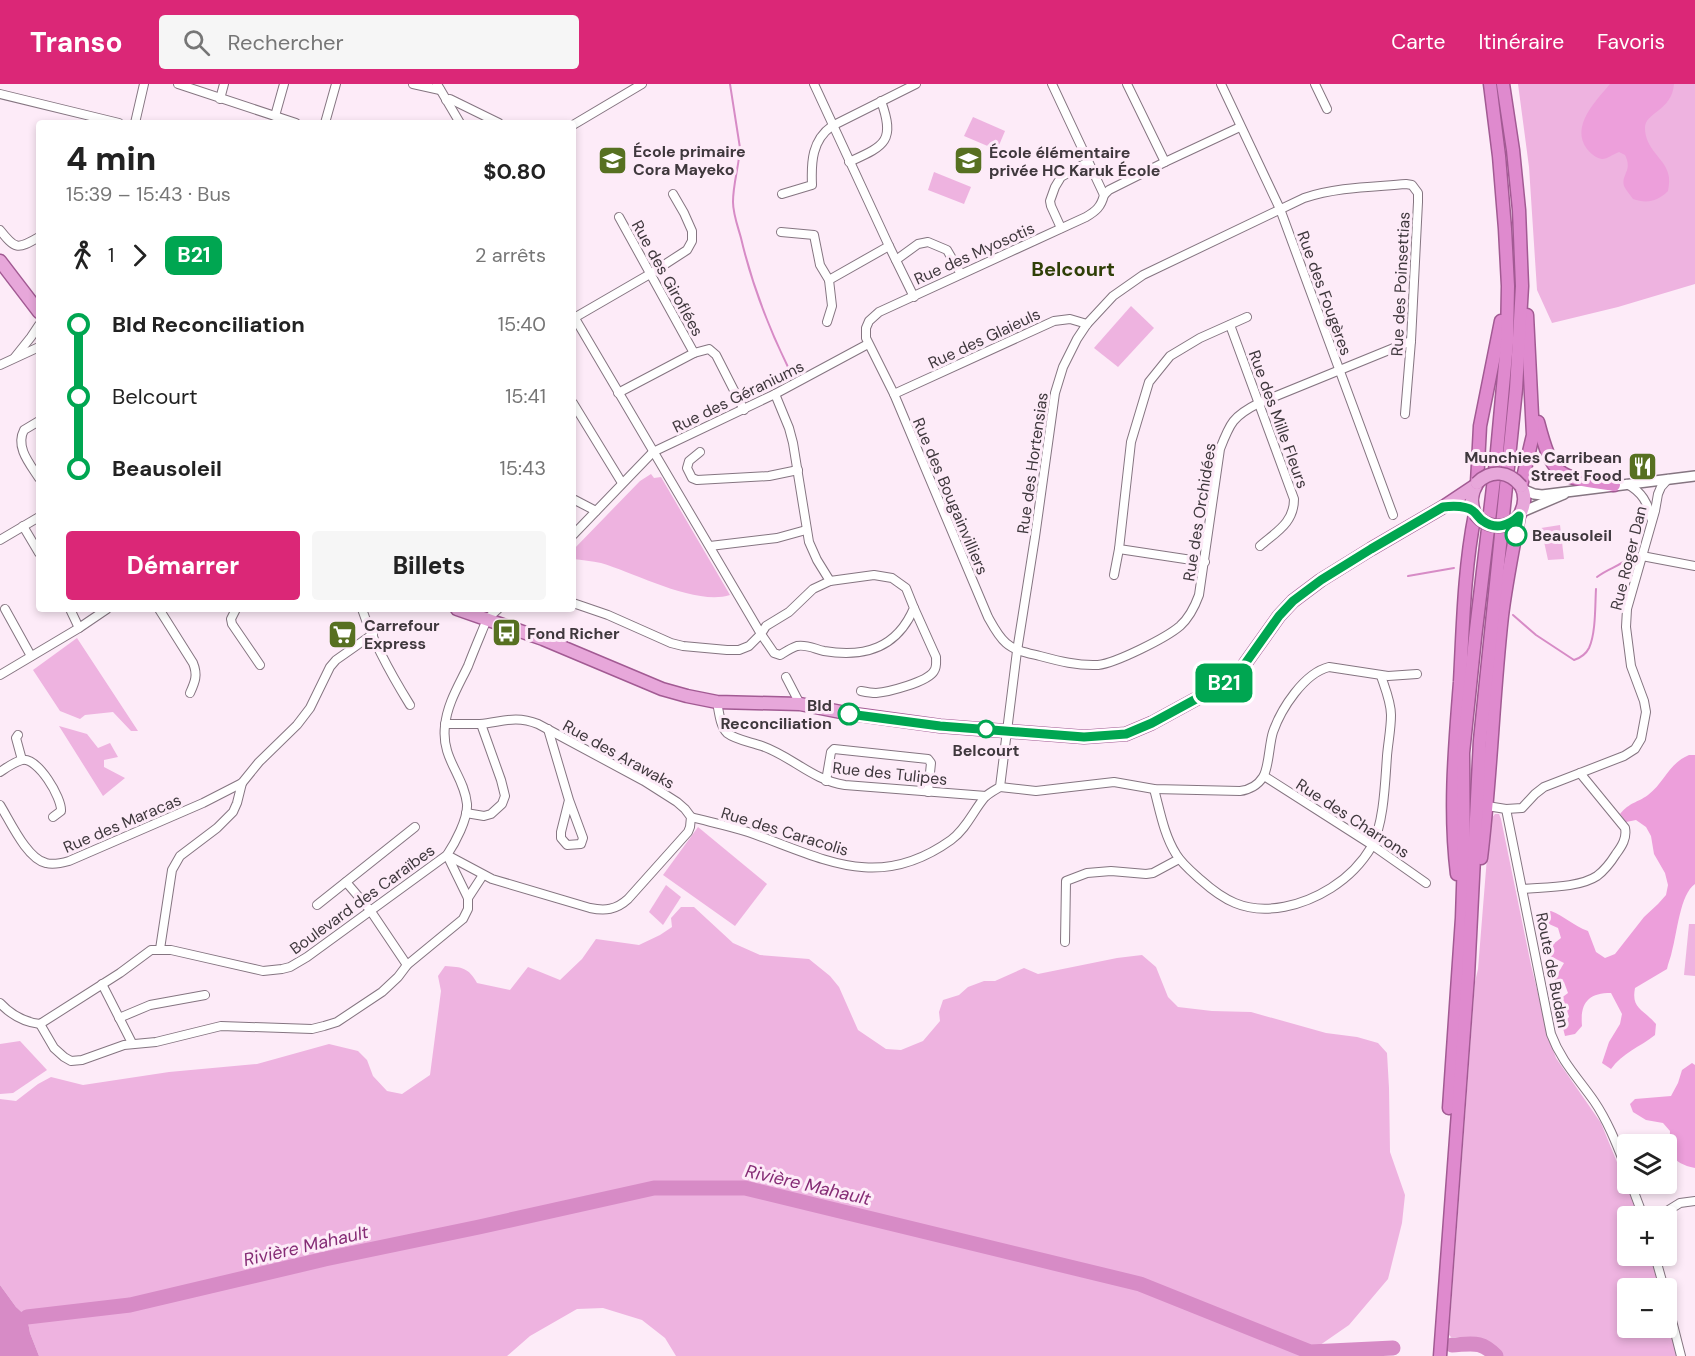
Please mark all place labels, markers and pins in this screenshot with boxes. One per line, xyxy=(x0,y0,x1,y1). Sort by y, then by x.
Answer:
place label: École primaire Cora Mayeko xyxy=(633,141,746,180)
place label: École élémentaire privée HC Karuk École xyxy=(989,142,1160,181)
school or university icon: École primaire Cora Mayeko xyxy=(596,144,628,176)
school or university icon: École élémentaire privée HC Karuk École xyxy=(952,145,984,177)
place label: Munchies Carribean Street Food xyxy=(1464,447,1622,486)
restaurant icon: Munchies Carribean Street Food xyxy=(1627,450,1659,482)
marker: Beausoleil xyxy=(1505,524,1527,546)
place label: Beausoleil xyxy=(1532,525,1612,546)
place label: Carrefour Express xyxy=(364,615,440,654)
bus stop icon: Fond Richer xyxy=(490,617,522,649)
supermarket icon: Carrefour Express xyxy=(327,618,359,650)
place label: Fond Richer xyxy=(527,623,620,644)
place label: Bld Reconciliation xyxy=(720,695,832,734)
marker: Bld Reconciliation xyxy=(838,703,860,725)
marker: Belcourt xyxy=(977,720,995,738)
place label: Belcourt xyxy=(953,740,1020,761)

